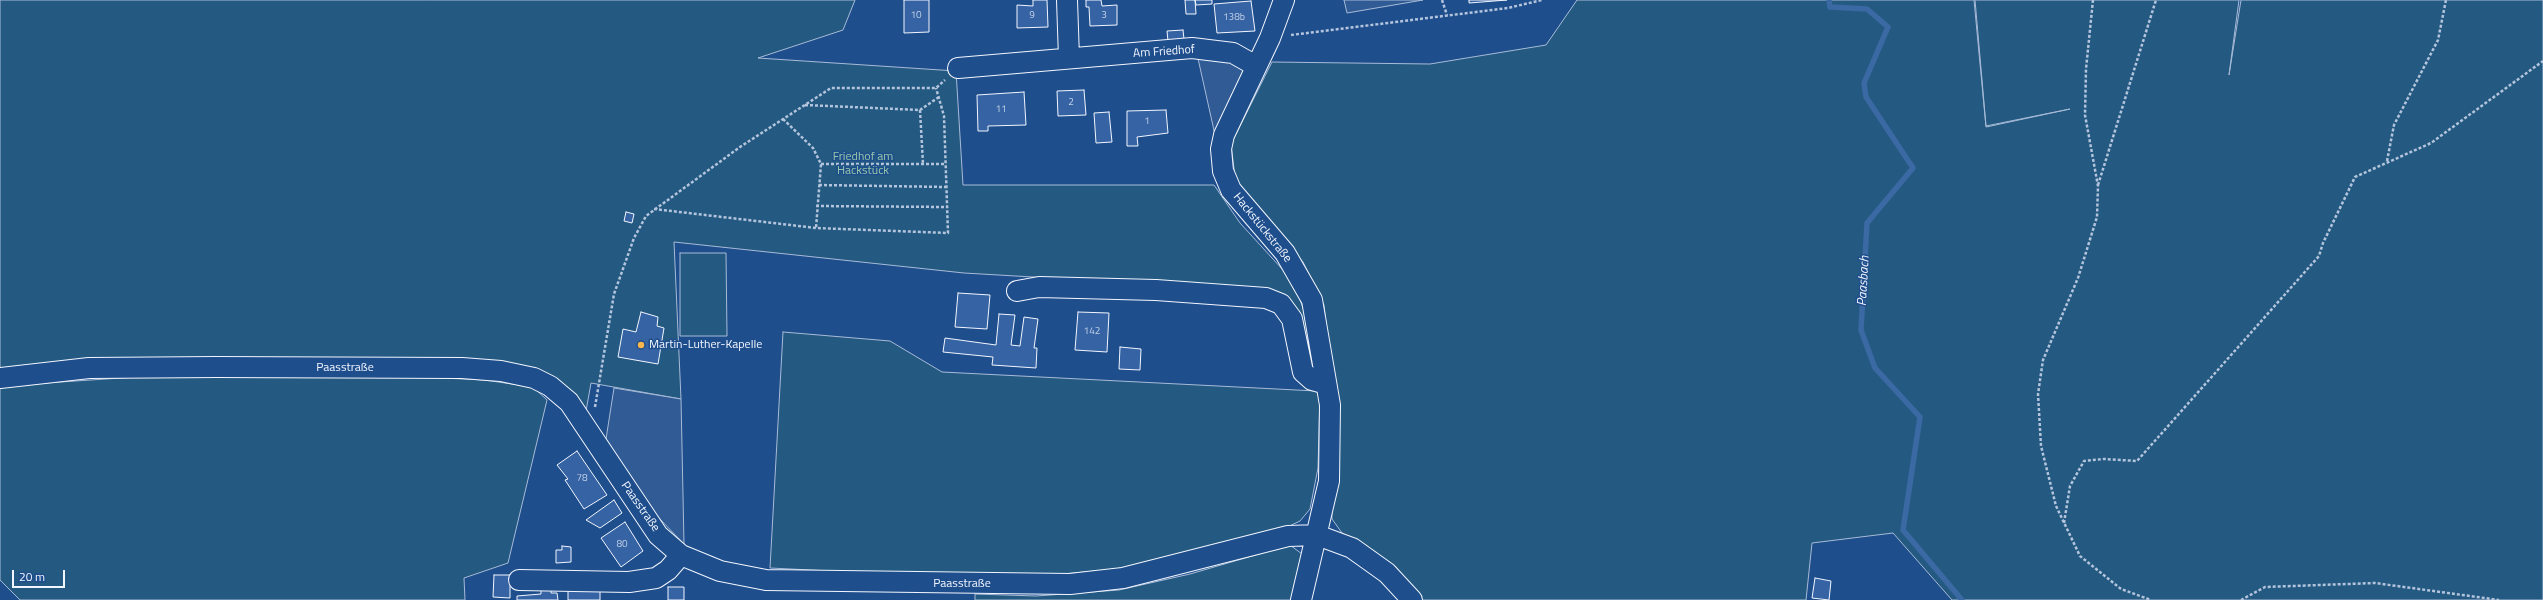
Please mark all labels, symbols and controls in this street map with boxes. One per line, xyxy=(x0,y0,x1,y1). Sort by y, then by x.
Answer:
house number: 10 xyxy=(910,10,922,22)
house number: 9 xyxy=(1029,10,1035,22)
house number: 3 xyxy=(1101,10,1107,22)
house number: 138b xyxy=(1223,12,1245,24)
street label: Am Friedhof xyxy=(1133,43,1195,61)
house number: 2 xyxy=(1068,97,1074,109)
house number: 11 xyxy=(995,104,1007,116)
house number: 1 xyxy=(1144,116,1150,128)
park label: Friedhof am Hackstück xyxy=(833,150,893,178)
street label: Hackstückstraße xyxy=(1230,190,1294,266)
water label: Paasbach xyxy=(1855,255,1873,307)
house number: 142 xyxy=(1084,326,1100,338)
place label: Martin-Luther-Kapelle xyxy=(649,338,762,352)
marker: Martin-Luther-Kapelle xyxy=(636,340,646,350)
street label: Paasstraße xyxy=(316,361,374,375)
house number: 78 xyxy=(576,473,588,485)
street label: Paasstraße xyxy=(618,479,662,535)
house number: 80 xyxy=(616,539,628,551)
scale bar xyxy=(14,562,67,588)
text: 20 m xyxy=(19,567,45,586)
street label: Paasstraße xyxy=(933,577,991,591)

